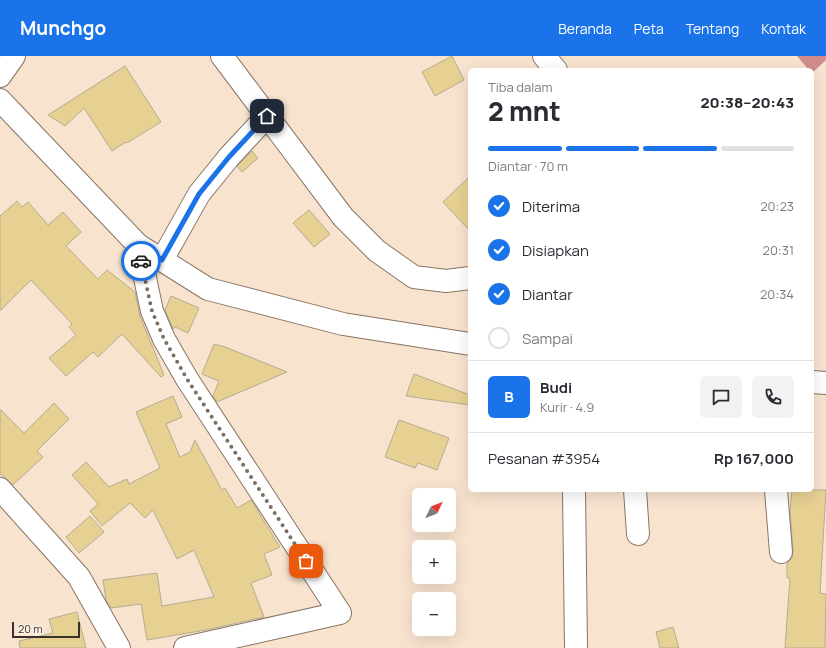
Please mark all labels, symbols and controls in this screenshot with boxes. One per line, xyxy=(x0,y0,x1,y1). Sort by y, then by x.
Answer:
text: Munchgo xyxy=(20,15,106,41)
text: Beranda xyxy=(558,19,612,38)
text: Peta xyxy=(634,19,664,38)
text: Tentang xyxy=(686,19,739,38)
text: Kontak xyxy=(761,19,806,38)
text: Tiba dalam xyxy=(488,78,553,96)
text: 20:38–20:43 xyxy=(701,92,794,113)
text: 2 mnt xyxy=(488,93,561,129)
pin xyxy=(250,99,284,133)
icon: home xyxy=(256,105,278,127)
text: Diantar · 70 m xyxy=(488,157,568,175)
icon: check xyxy=(488,195,510,217)
text: Diterima xyxy=(522,196,580,217)
text: 20:23 xyxy=(760,197,794,215)
icon: check xyxy=(488,239,510,261)
text: Disiapkan xyxy=(522,240,589,261)
courier xyxy=(121,241,161,281)
text: 20:31 xyxy=(763,241,794,259)
icon: car xyxy=(130,250,152,272)
icon: check xyxy=(488,283,510,305)
text: Diantar xyxy=(522,284,573,305)
text: 20:34 xyxy=(760,285,794,303)
text: Sampai xyxy=(522,328,573,349)
button: chat xyxy=(700,376,742,418)
button: phone xyxy=(752,376,794,418)
text: Budi xyxy=(540,377,572,398)
text: B xyxy=(504,386,514,407)
text: Kurir · 4.9 xyxy=(540,398,594,416)
text: Pesanan #3954 xyxy=(488,448,600,469)
text: Rp 167,000 xyxy=(714,448,794,469)
north arrow xyxy=(412,488,456,532)
map controls xyxy=(412,488,456,636)
button: + xyxy=(412,540,456,584)
pin xyxy=(289,544,323,578)
icon: bag xyxy=(295,550,317,572)
button: − xyxy=(412,592,456,636)
scale bar xyxy=(12,620,80,639)
text: 20 m xyxy=(18,621,43,636)

